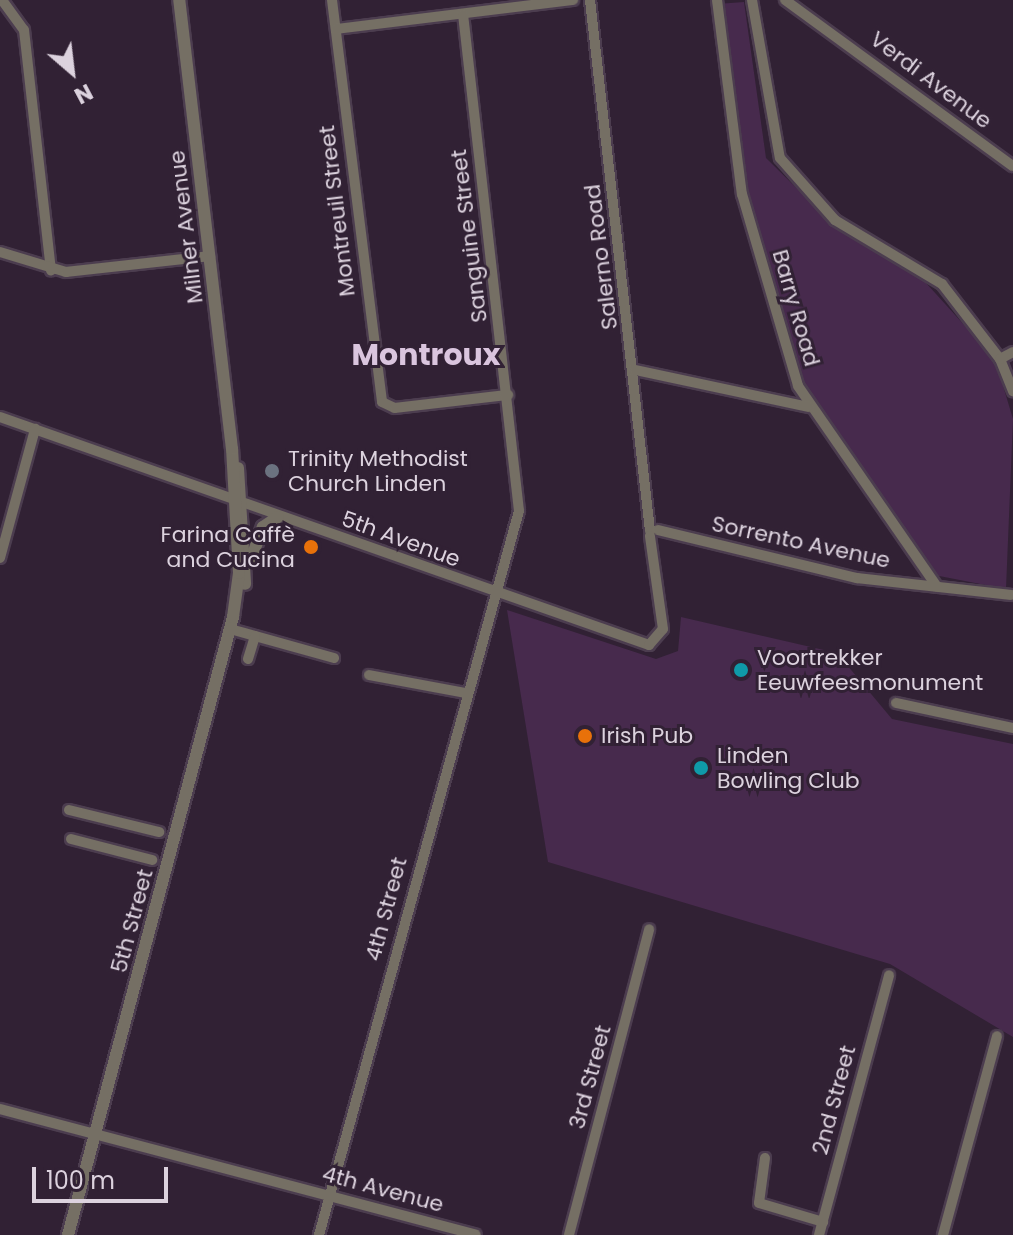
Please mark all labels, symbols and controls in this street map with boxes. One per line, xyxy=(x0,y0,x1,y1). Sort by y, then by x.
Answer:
street label: Verdi Avenue xyxy=(865,26,997,134)
north arrow xyxy=(32,32,112,112)
text: N xyxy=(69,76,98,111)
street label: Montreuil Street xyxy=(313,124,361,298)
street label: Sanguine Street xyxy=(445,148,493,324)
street label: Milner Avenue xyxy=(164,149,208,305)
street label: Salerno Road xyxy=(579,183,623,331)
street label: Barry Road xyxy=(767,247,825,369)
district label: Montroux xyxy=(352,337,500,373)
place label: Trinity Methodist Church Linden xyxy=(288,445,468,496)
marker: Trinity Methodist Church Linden xyxy=(263,462,281,480)
street label: 5th Avenue xyxy=(338,505,464,573)
street label: Sorrento Avenue xyxy=(709,510,893,574)
place label: Farina Caffè and Cucina xyxy=(161,521,295,572)
marker: Farina Caffè and Cucina xyxy=(302,538,320,556)
place label: Voortrekker Eeuwfeesmonument xyxy=(757,644,983,696)
marker: Voortrekker Eeuwfeesmonument xyxy=(732,661,750,679)
place label: Irish Pub xyxy=(601,723,693,749)
marker: Irish Pub xyxy=(576,727,594,745)
place label: Linden Bowling Club xyxy=(717,742,860,794)
marker: Linden Bowling Club xyxy=(692,759,710,777)
street label: 4th Street xyxy=(360,854,412,964)
street label: 5th Street xyxy=(106,866,158,976)
street label: 3rd Street xyxy=(563,1022,617,1132)
street label: 2nd Street xyxy=(807,1043,861,1157)
scale bar xyxy=(36,1151,172,1201)
street label: 4th Avenue xyxy=(319,1160,447,1218)
text: 100 m xyxy=(46,1164,115,1197)

